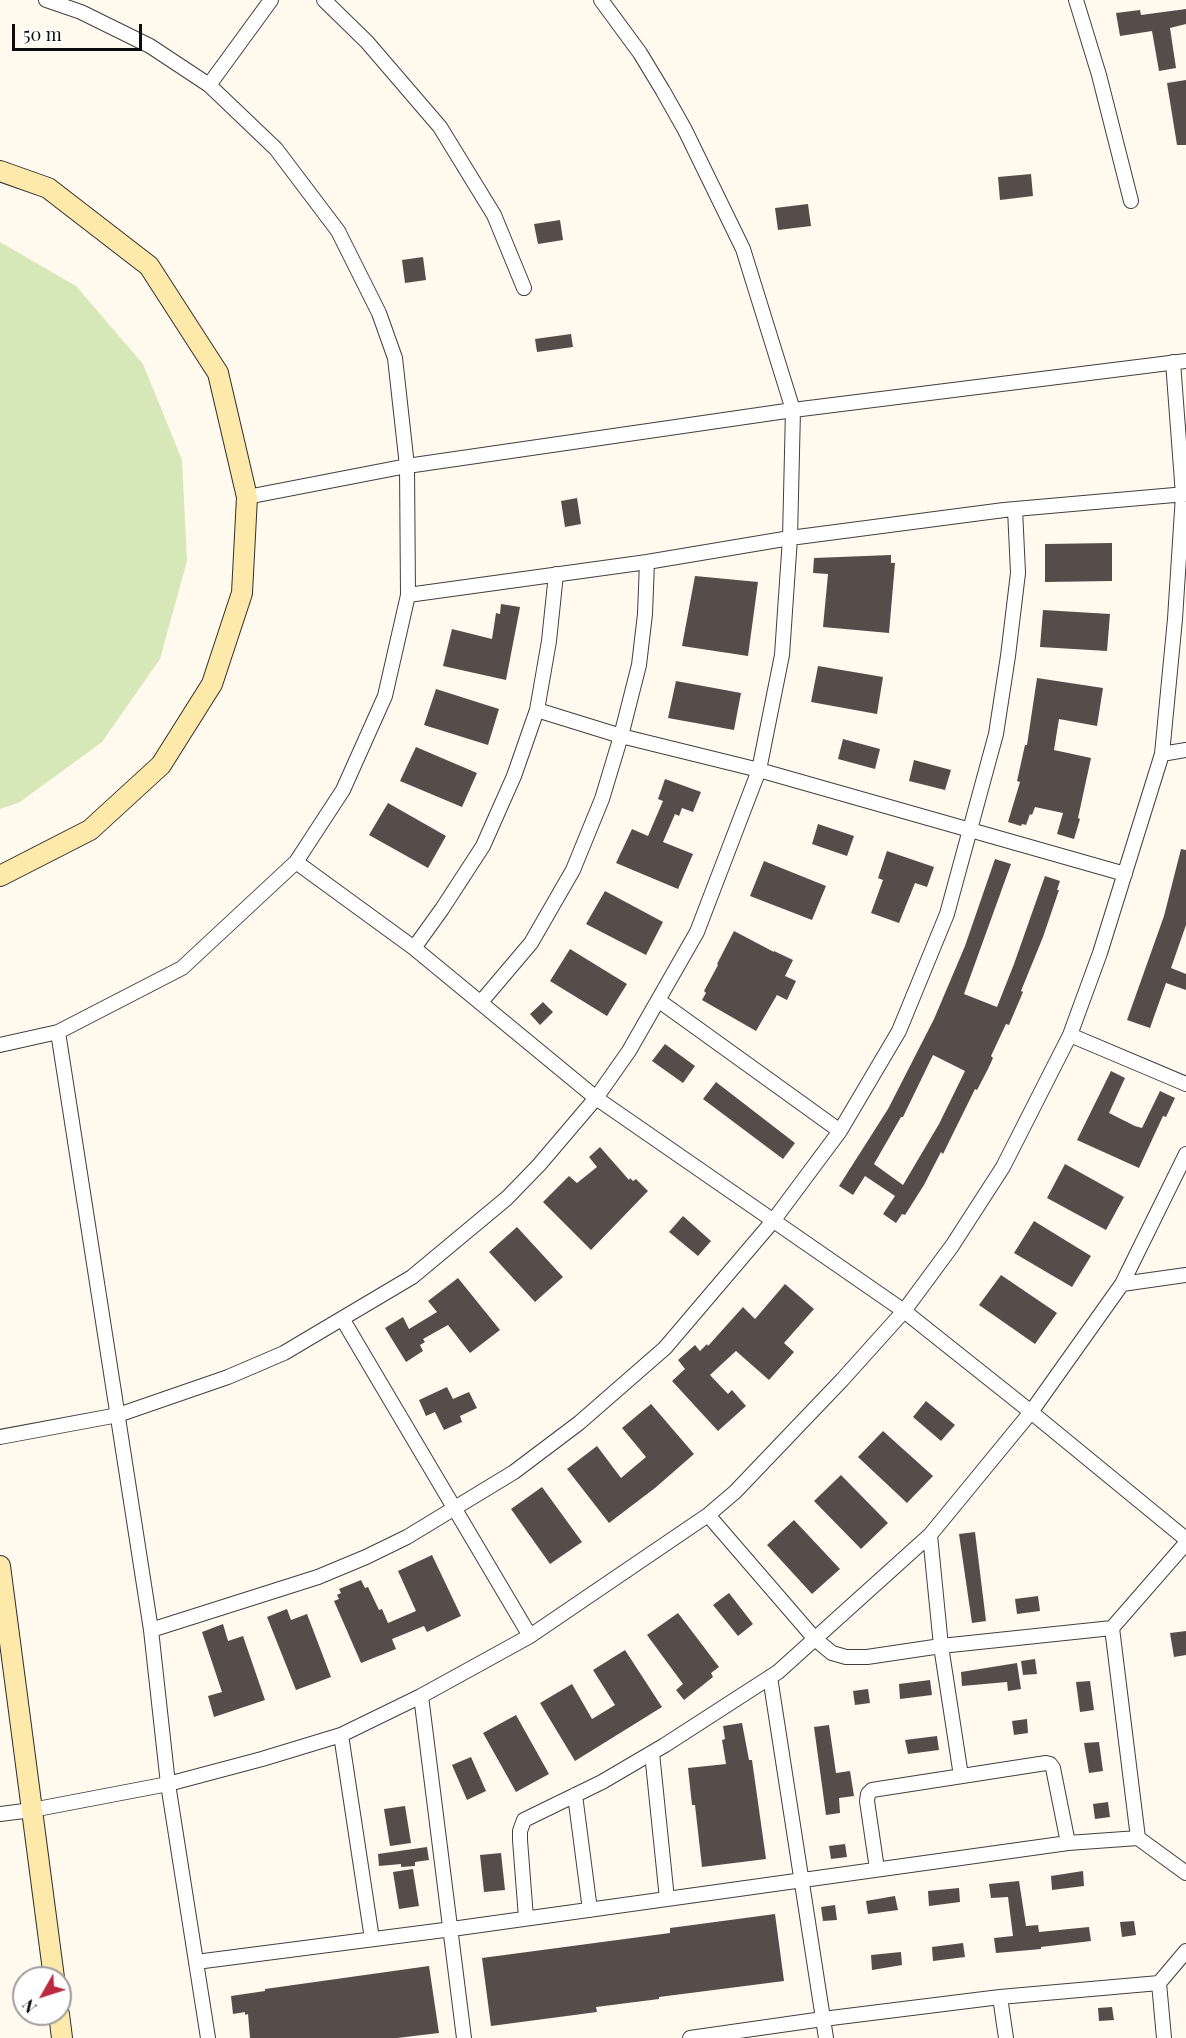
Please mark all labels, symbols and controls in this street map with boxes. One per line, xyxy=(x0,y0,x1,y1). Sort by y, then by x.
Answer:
scale bar xyxy=(15,12,146,50)
text: 50 m xyxy=(23,22,62,46)
north arrow xyxy=(12,1966,72,2026)
text: N xyxy=(17,1995,41,2017)

